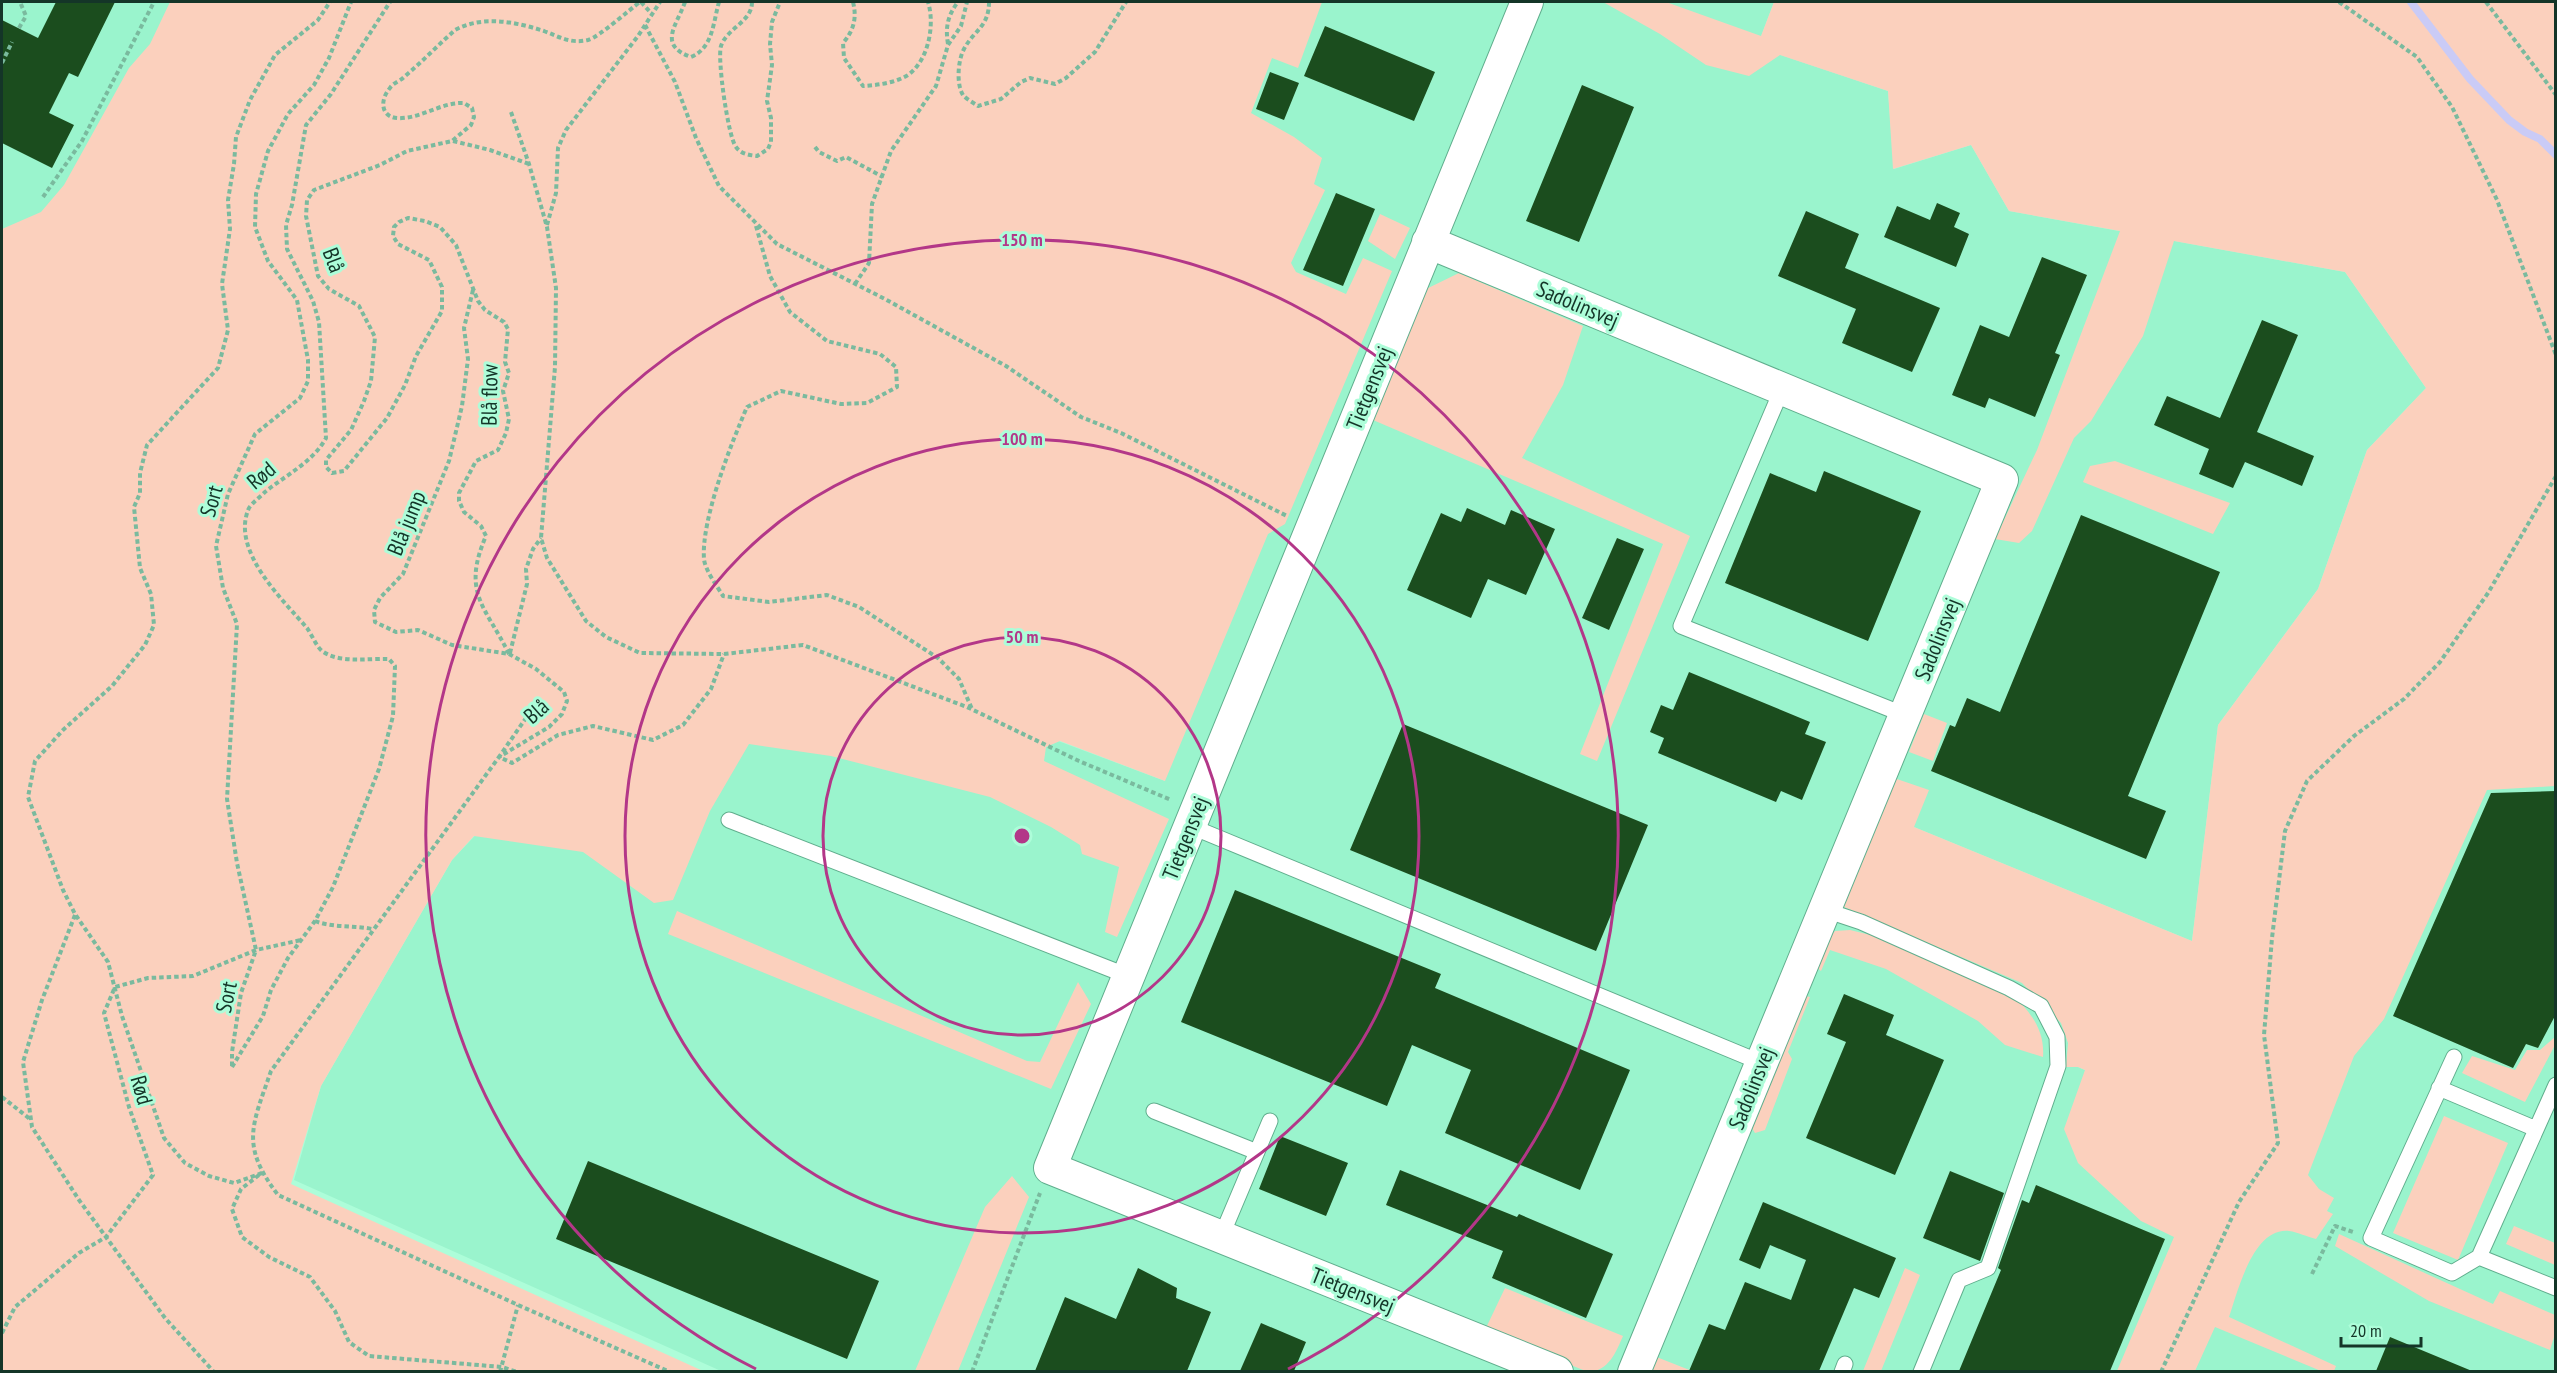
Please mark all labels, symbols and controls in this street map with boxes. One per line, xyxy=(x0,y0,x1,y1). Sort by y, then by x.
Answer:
text: 150 m xyxy=(1001,228,1043,251)
street label: Blå xyxy=(317,244,351,276)
street label: Sadolinsvej xyxy=(1533,274,1623,334)
street label: Tietgensvej xyxy=(1340,342,1398,434)
street label: Blå flow xyxy=(474,364,504,426)
text: 100 m xyxy=(1001,427,1043,450)
street label: Rød xyxy=(241,455,281,495)
street label: Sort xyxy=(193,482,229,520)
street label: Blå jump xyxy=(380,487,432,559)
street label: Sadolinsvej xyxy=(1908,594,1966,684)
text: 50 m xyxy=(1006,625,1038,648)
street label: Blå xyxy=(518,692,554,730)
street label: Tietgensvej xyxy=(1156,792,1214,884)
centre of rings xyxy=(1012,826,1032,846)
street label: Sort xyxy=(209,979,243,1015)
street label: Sadolinsvej xyxy=(1722,1043,1780,1133)
street label: Rød xyxy=(125,1072,159,1108)
street label: Tietgensvej xyxy=(1307,1261,1399,1319)
scale bar xyxy=(2341,1310,2420,1348)
text: 20 m xyxy=(2350,1319,2382,1342)

